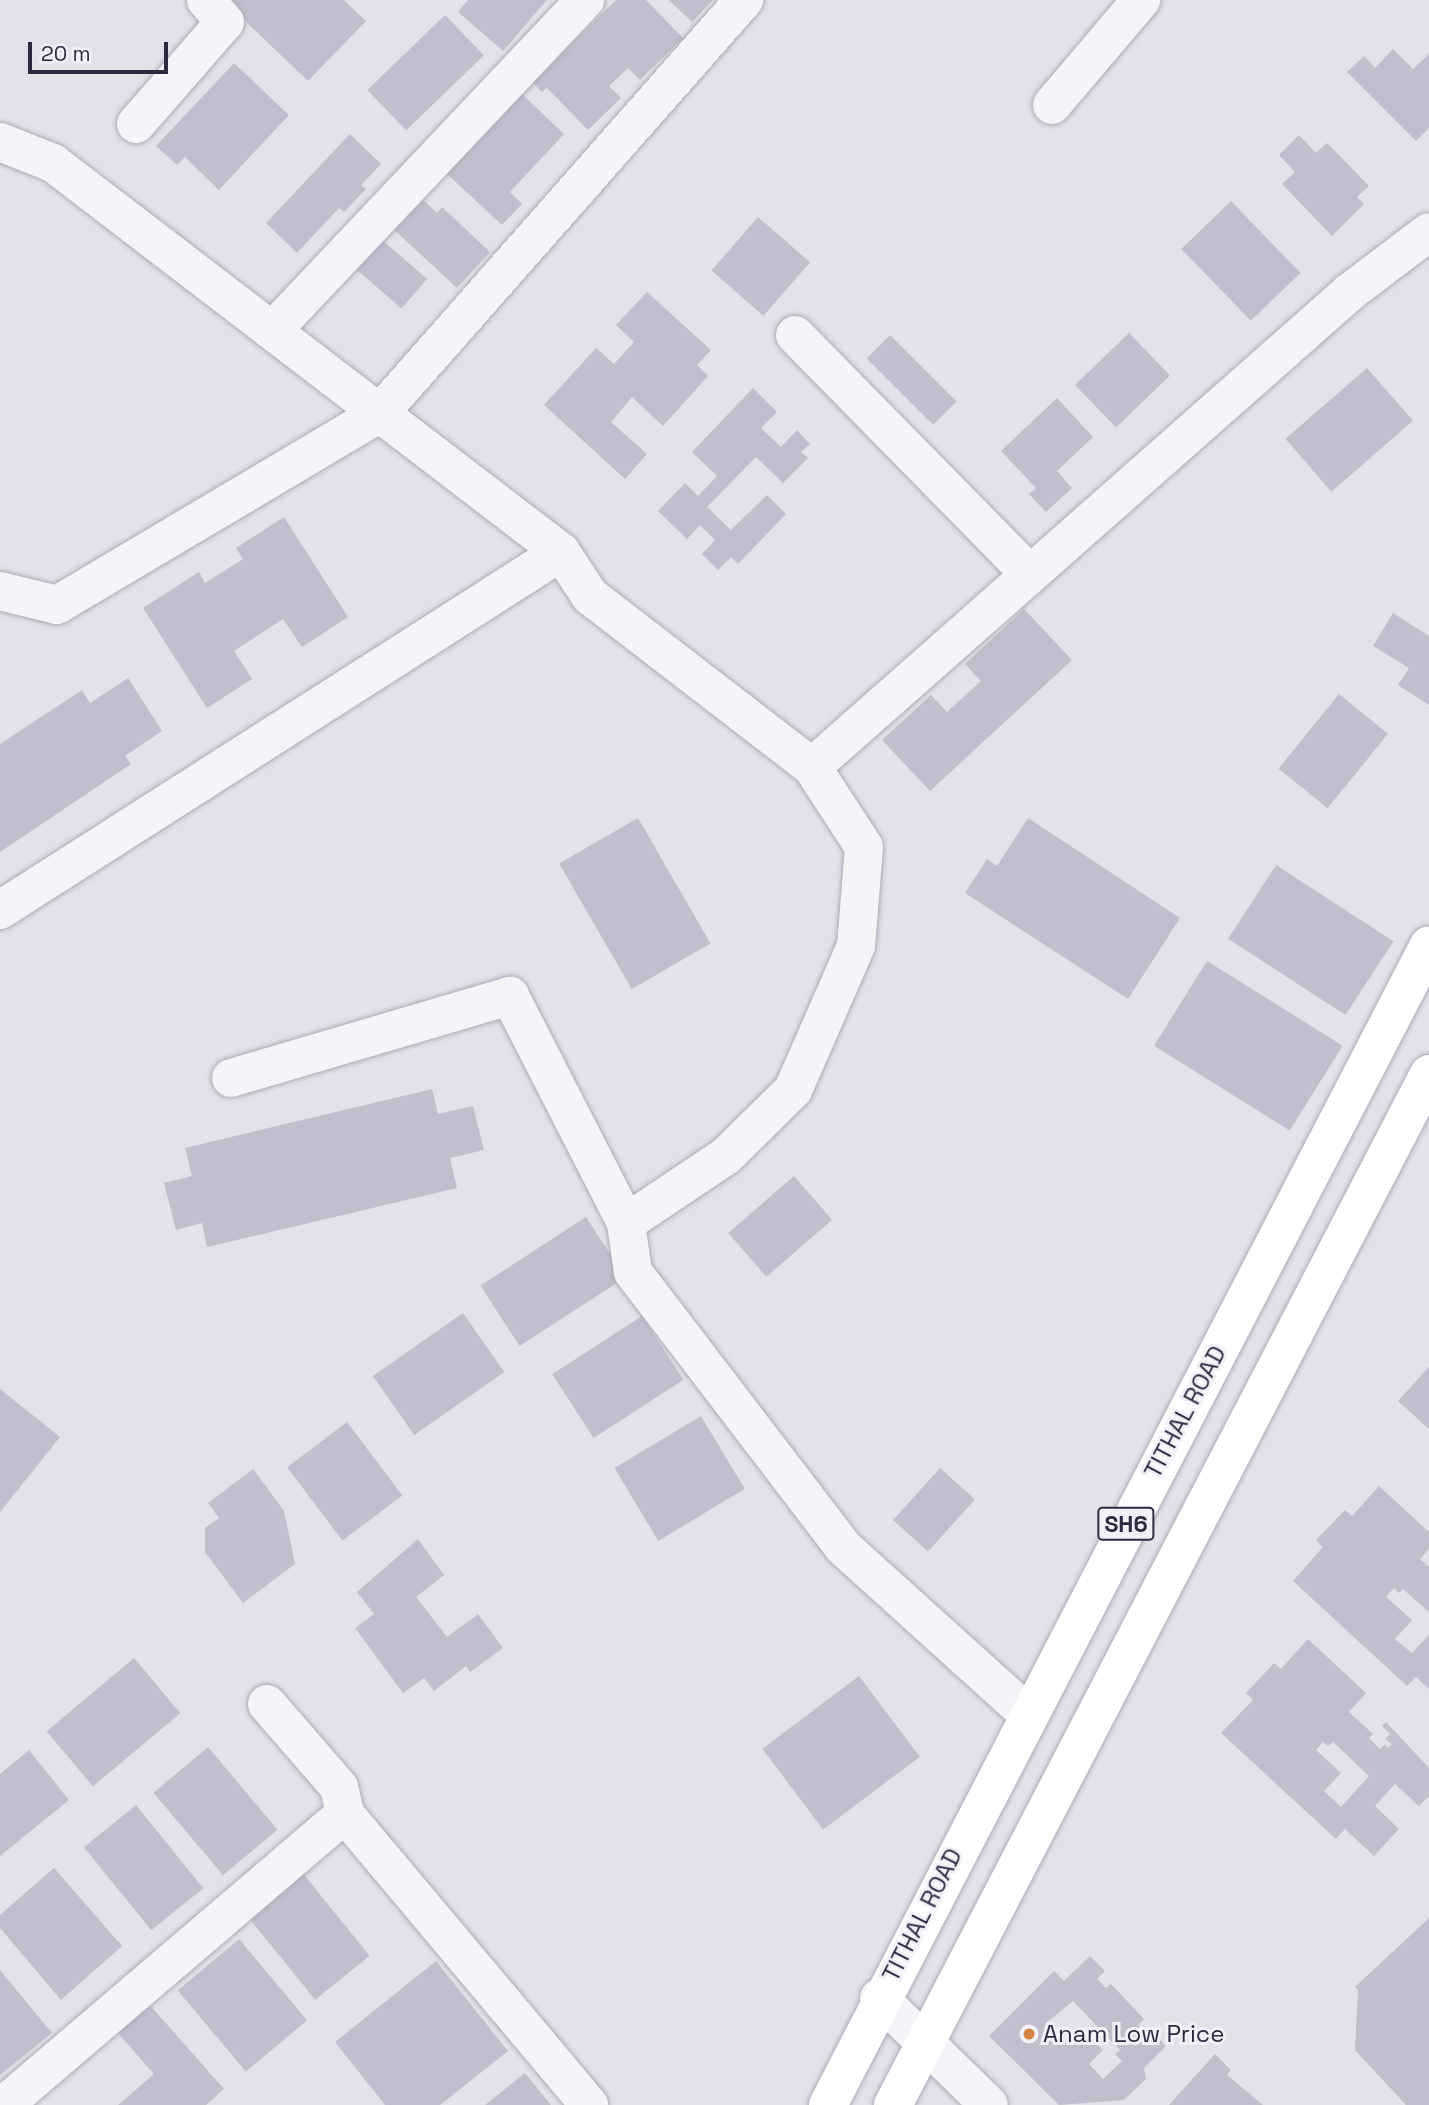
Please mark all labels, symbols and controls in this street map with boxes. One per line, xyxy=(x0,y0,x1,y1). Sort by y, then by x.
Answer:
scale bar xyxy=(32,28,172,72)
text: 20 m xyxy=(41,40,91,67)
street label: TITHAL ROAD xyxy=(1138,1341,1232,1483)
road number: SH6 xyxy=(1096,1504,1156,1544)
street label: TITHAL ROAD xyxy=(876,1843,968,1987)
place label: Anam Low Price xyxy=(1043,2020,1224,2048)
marker: Anam Low Price xyxy=(1021,2026,1037,2042)

